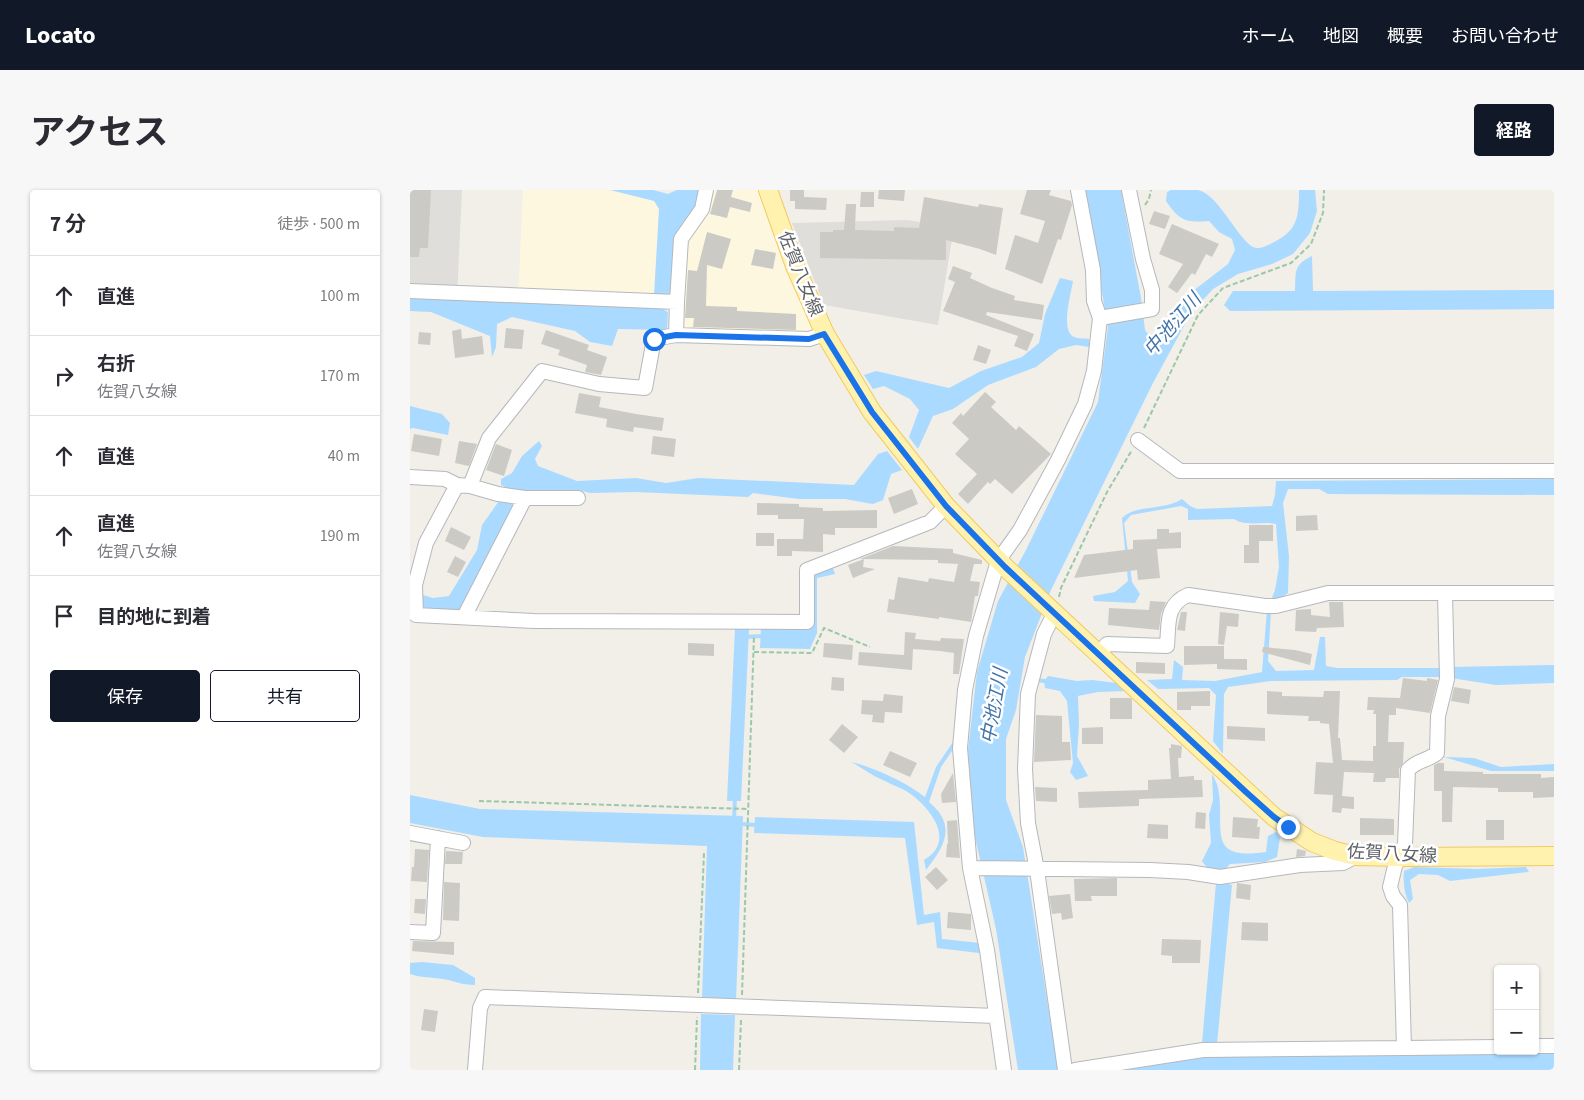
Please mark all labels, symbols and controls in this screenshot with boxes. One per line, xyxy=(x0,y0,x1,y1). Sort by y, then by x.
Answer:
text: Locato xyxy=(25,18,96,53)
text: ホーム xyxy=(1242,24,1295,49)
text: 地図 xyxy=(1323,24,1359,49)
text: 概要 xyxy=(1387,24,1423,49)
text: お問い合わせ xyxy=(1451,24,1559,49)
button: 経路 xyxy=(1474,104,1554,156)
text: アクセス xyxy=(30,108,168,158)
text: 7 分 xyxy=(50,209,86,239)
text: 徒歩 · 500 m xyxy=(277,213,360,235)
street label: 佐賀八女線 xyxy=(772,228,828,320)
icon: ahead xyxy=(50,282,78,310)
text: 直進 xyxy=(97,284,135,311)
text: 100 m xyxy=(320,285,360,307)
water label: 中池江川 xyxy=(1138,286,1209,363)
route start xyxy=(643,328,666,351)
text: 右折 xyxy=(97,351,135,378)
icon: right xyxy=(50,362,78,390)
text: 170 m xyxy=(320,365,360,387)
text: 佐賀八女線 xyxy=(97,381,177,403)
icon: ahead xyxy=(50,442,78,470)
text: 直進 xyxy=(97,444,135,471)
text: 40 m xyxy=(328,445,360,467)
text: 直進 xyxy=(97,511,135,538)
icon: ahead xyxy=(50,522,78,550)
text: 190 m xyxy=(320,525,360,547)
text: 佐賀八女線 xyxy=(97,541,177,563)
icon: arrive xyxy=(50,602,78,630)
text: 目的地に到着 xyxy=(97,604,211,631)
water label: 中池江川 xyxy=(975,664,1015,746)
button: 保存 xyxy=(50,670,200,722)
button: 共有 xyxy=(210,670,360,722)
route end xyxy=(1277,816,1300,839)
street label: 佐賀八女線 xyxy=(1346,839,1438,869)
map controls xyxy=(1494,965,1539,1055)
button: + xyxy=(1494,965,1539,1010)
button: − xyxy=(1494,1010,1539,1055)

